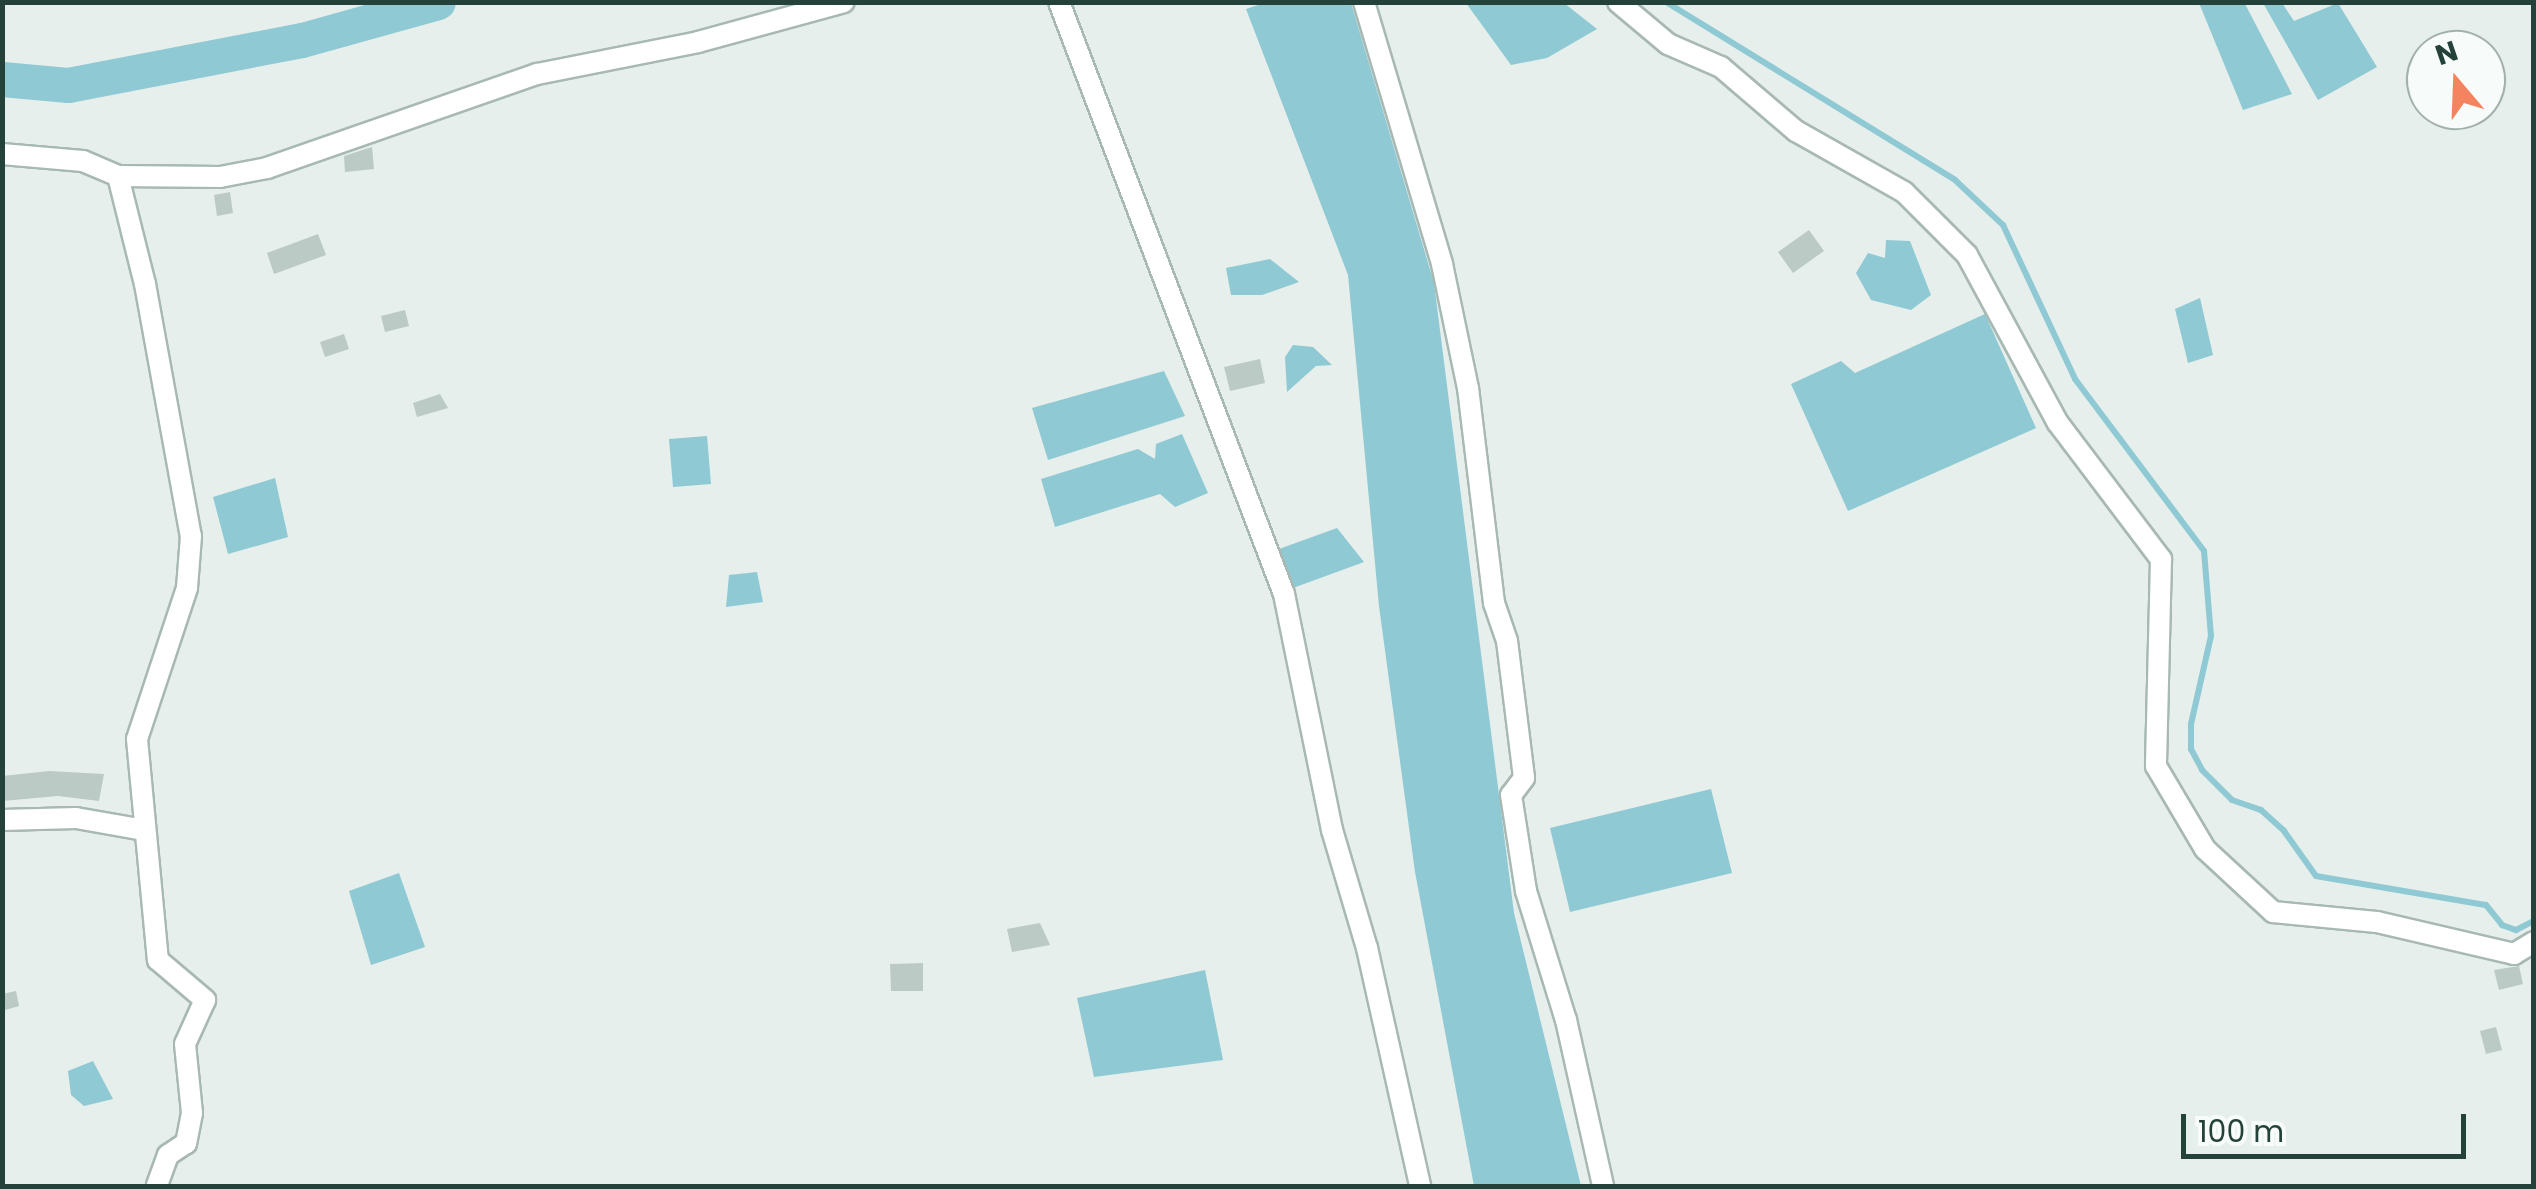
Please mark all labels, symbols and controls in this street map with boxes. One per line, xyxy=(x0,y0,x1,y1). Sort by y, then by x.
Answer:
north arrow xyxy=(2406,30,2506,130)
text: N xyxy=(2430,31,2463,75)
scale bar xyxy=(2186,1094,2471,1156)
text: 100 m xyxy=(2198,1110,2284,1153)

